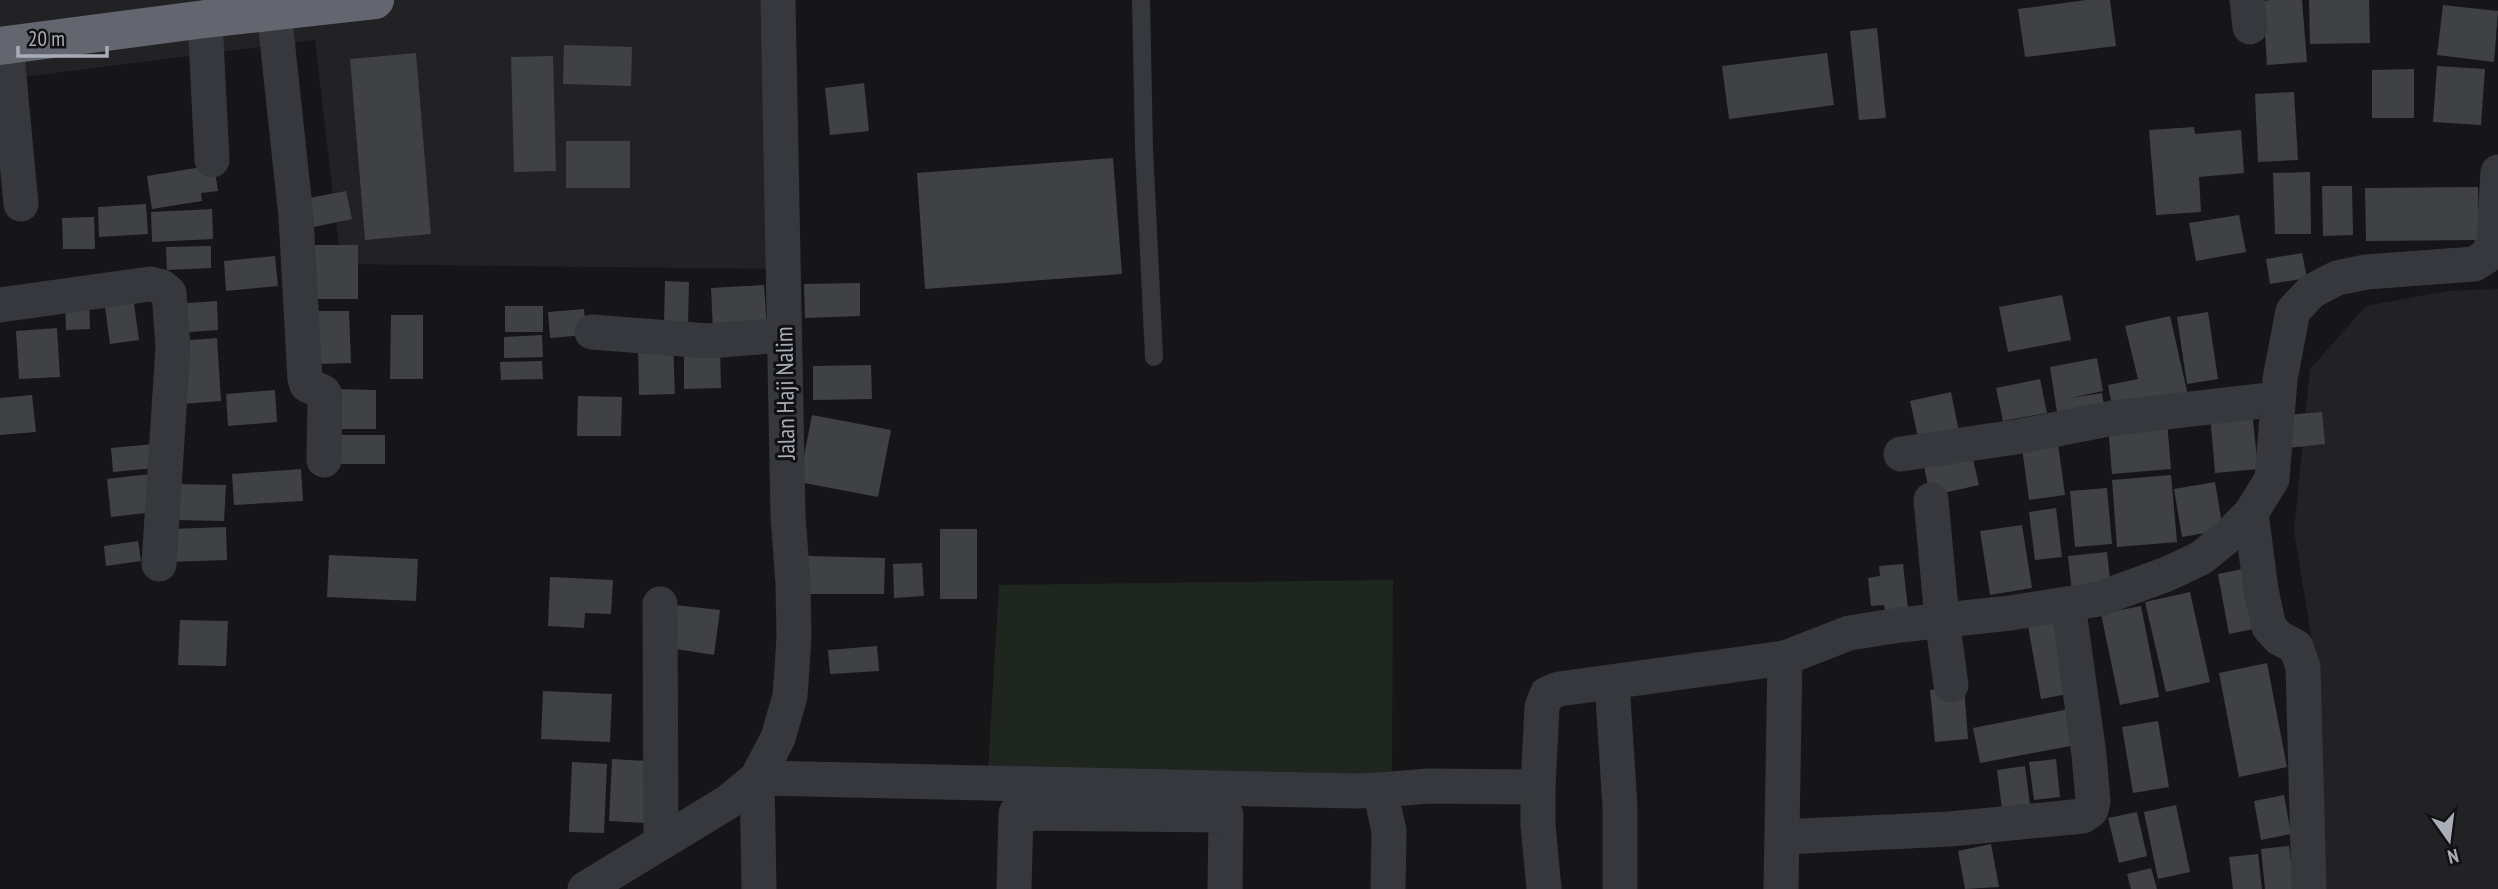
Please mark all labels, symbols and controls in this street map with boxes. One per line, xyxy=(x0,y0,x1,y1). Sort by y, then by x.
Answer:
scale bar xyxy=(18,14,107,58)
text: 20 m xyxy=(28,25,65,52)
street label: Jalan Haji Nalim xyxy=(768,326,802,461)
north arrow xyxy=(2414,805,2484,875)
text: N xyxy=(2445,844,2461,869)

